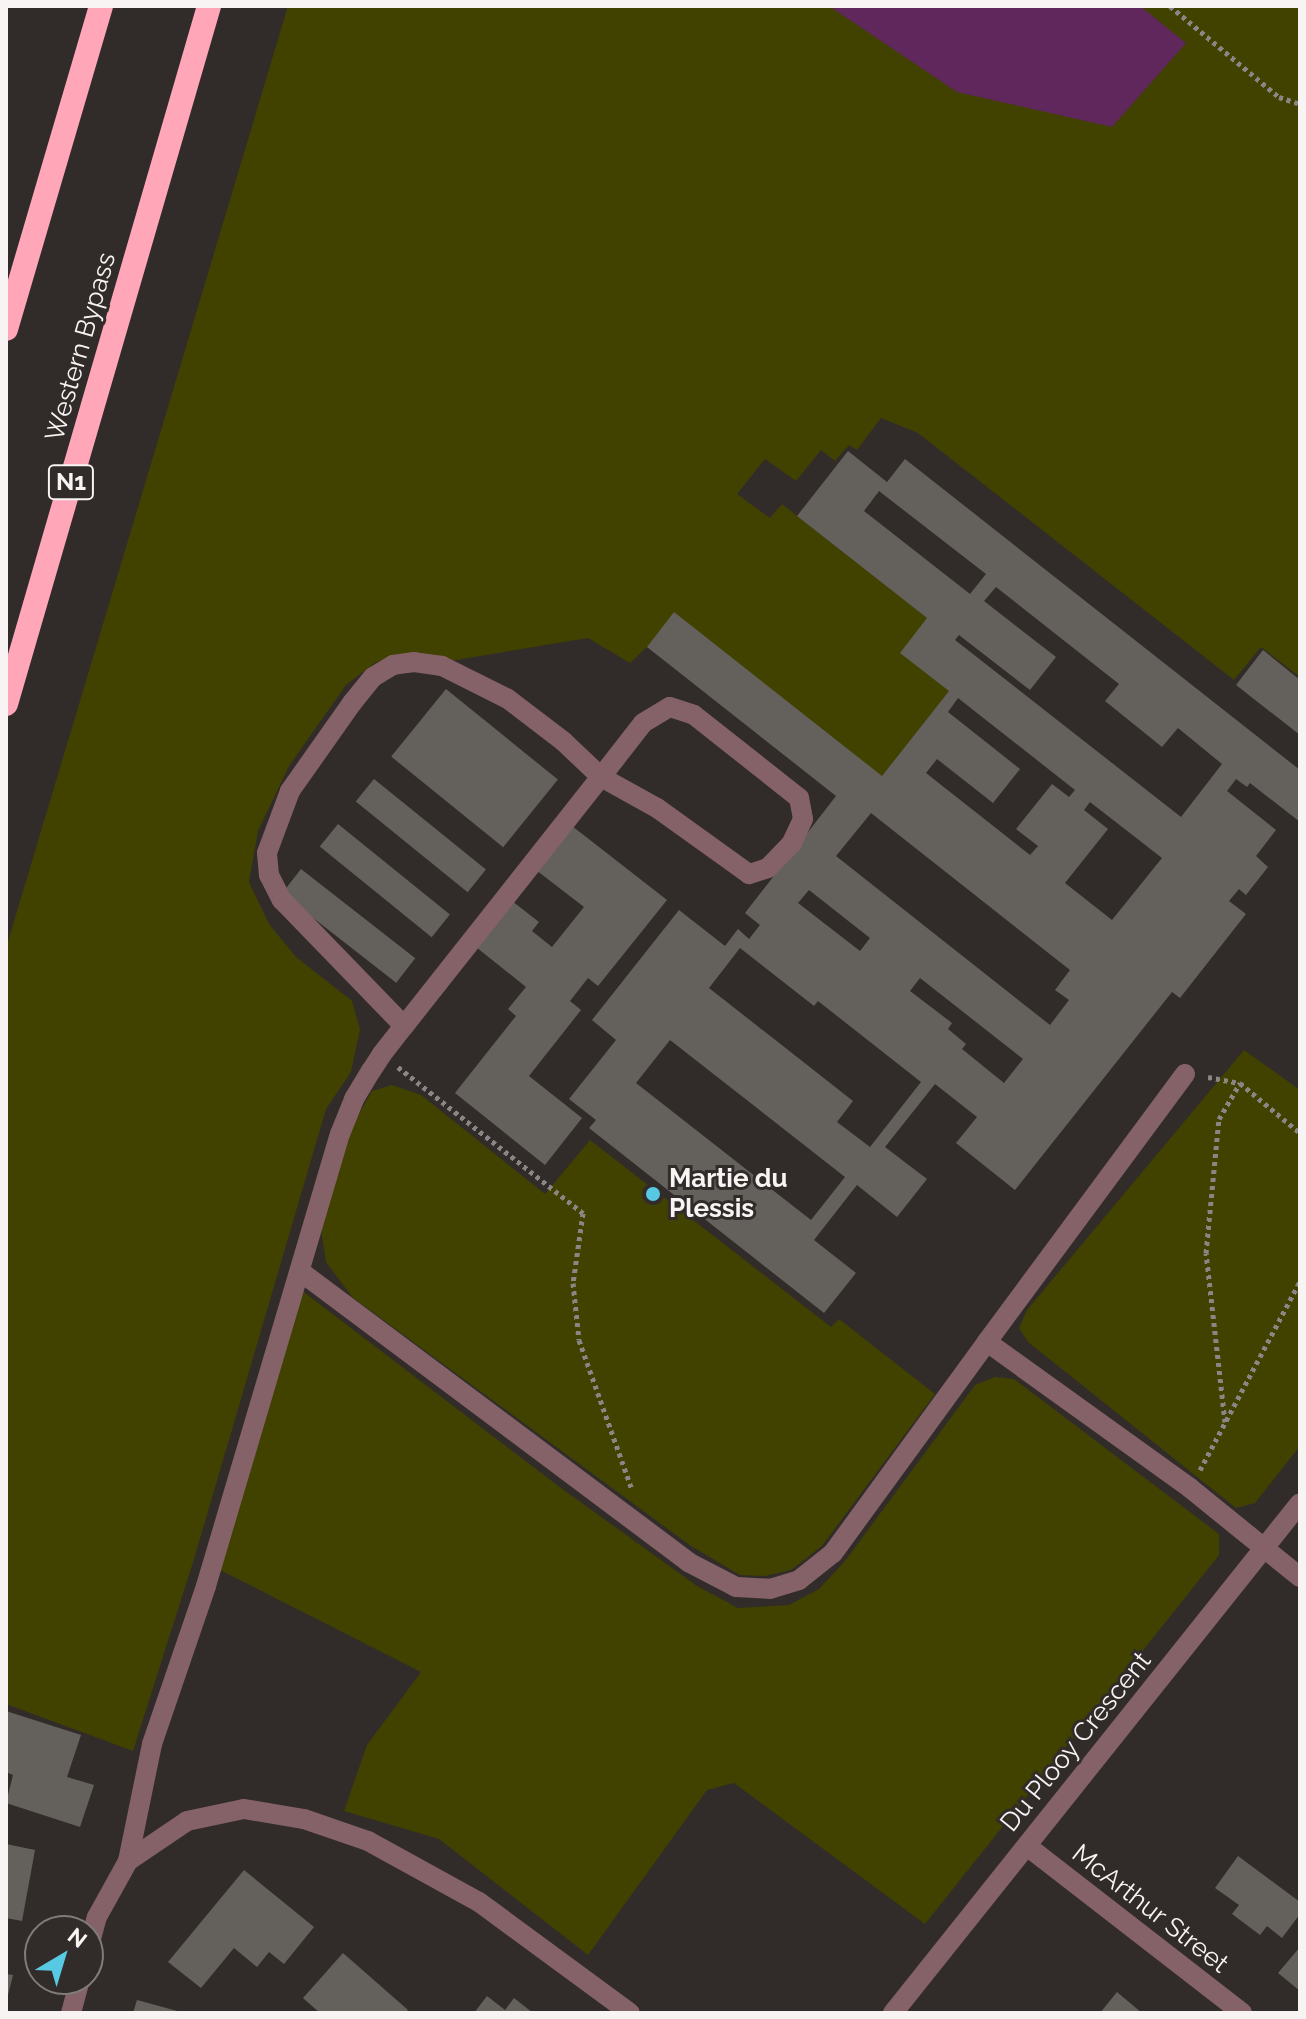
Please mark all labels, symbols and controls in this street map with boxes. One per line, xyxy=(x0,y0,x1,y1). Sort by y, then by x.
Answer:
street label: Western Bypass xyxy=(39,249,123,445)
road number: N1 xyxy=(47,462,95,502)
place label: Martie du Plessis xyxy=(669,1163,788,1224)
marker: Martie du Plessis xyxy=(644,1185,662,1203)
street label: Du Plooy Crescent xyxy=(994,1646,1158,1838)
street label: McArthur Street xyxy=(1065,1838,1235,1980)
north arrow xyxy=(24,1915,104,1995)
text: N xyxy=(63,1922,92,1953)

